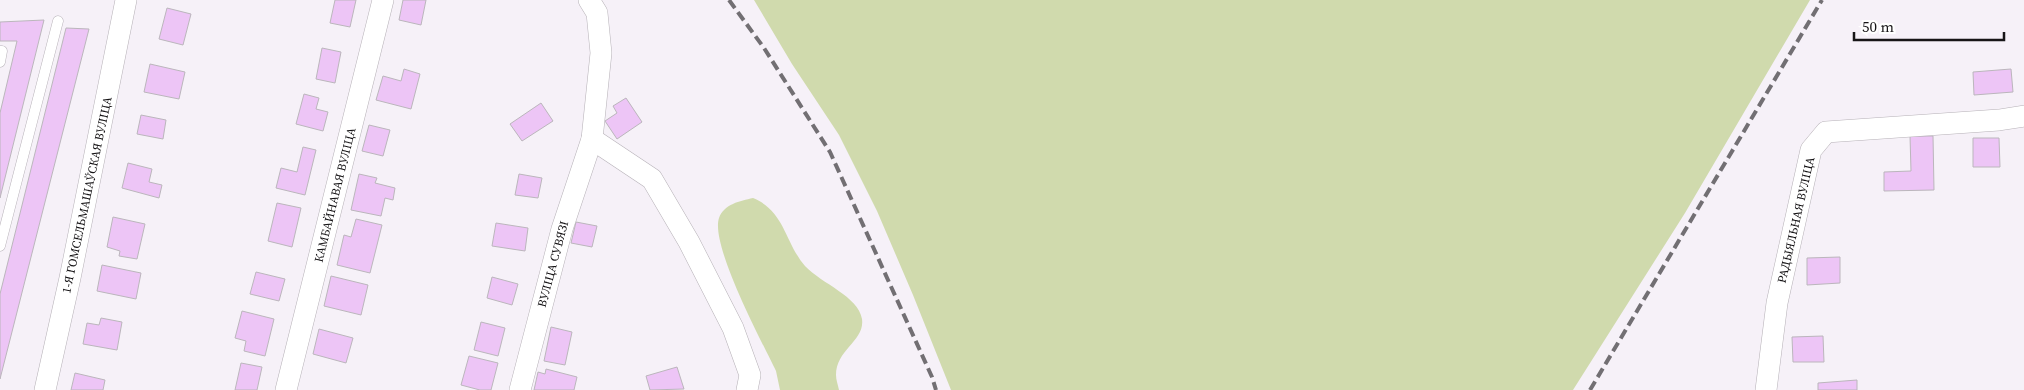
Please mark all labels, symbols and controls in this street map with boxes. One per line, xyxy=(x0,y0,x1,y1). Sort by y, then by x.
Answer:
scale bar xyxy=(1854,10,2004,42)
text: 50 m xyxy=(1862,16,1894,37)
street label: 1-Я ГОМСЕЛЬМАШАЎСКАЯ ВУЛІЦА xyxy=(58,95,116,295)
street label: КАМБАЙНАВАЯ ВУЛІЦА xyxy=(310,126,360,264)
street label: РАДЫЯЛЬНАЯ ВУЛІЦА xyxy=(1774,155,1818,285)
street label: ВУЛІЦА СУВЯЗІ xyxy=(534,219,572,309)

